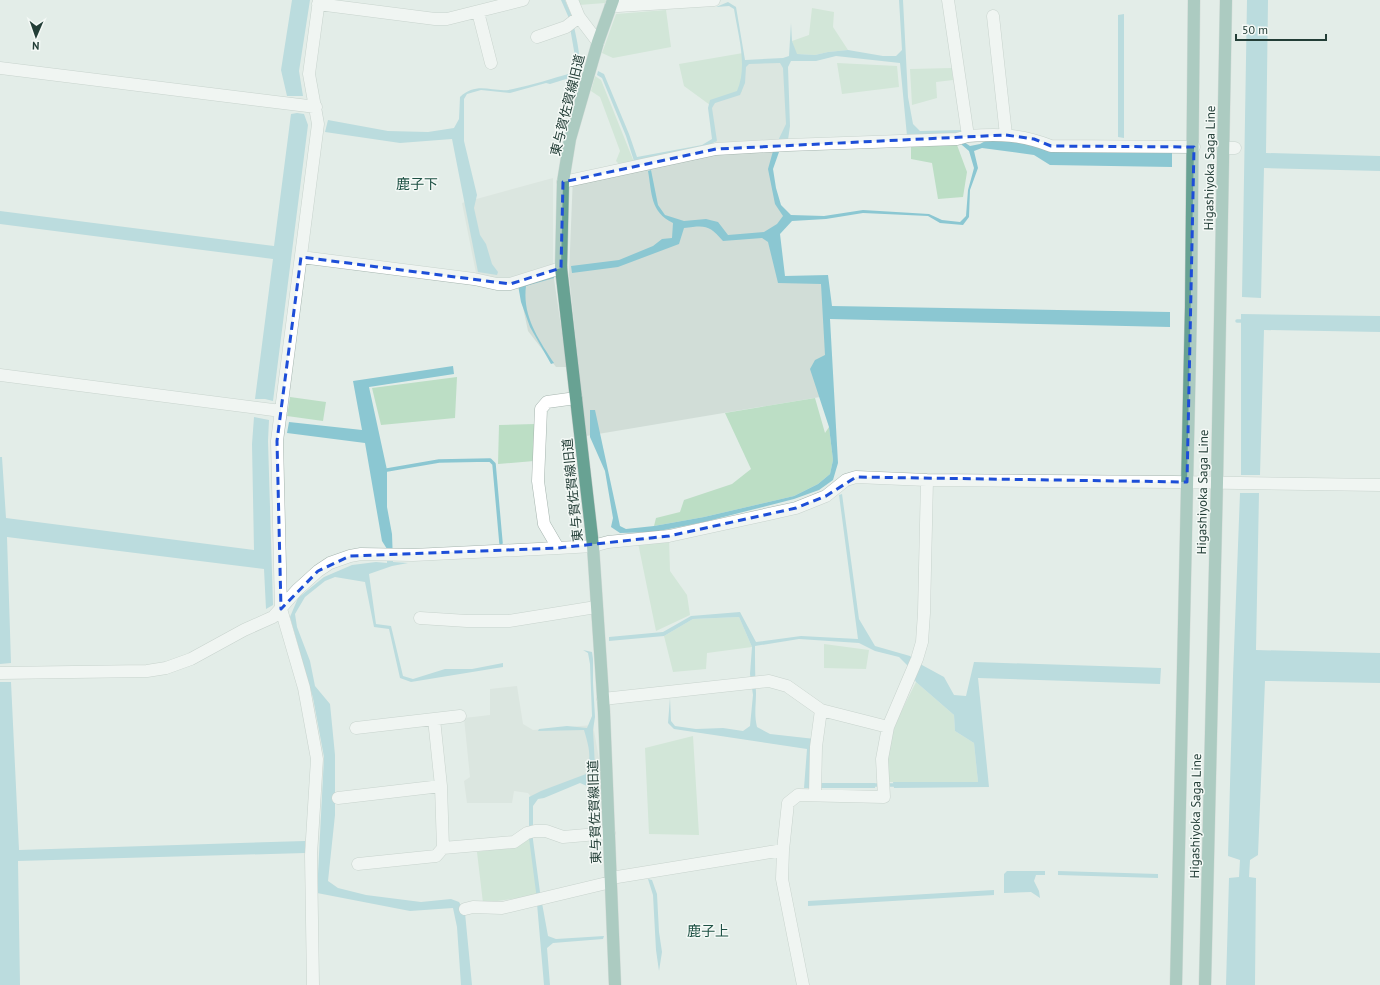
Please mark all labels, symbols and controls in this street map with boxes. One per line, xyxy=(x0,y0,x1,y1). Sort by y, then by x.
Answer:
north arrow xyxy=(16,16,56,56)
scale bar xyxy=(1236,16,1326,42)
text: 50 m xyxy=(1242,22,1268,37)
text: N xyxy=(32,39,40,53)
street label: 東与賀佐賀線旧道 xyxy=(547,53,588,158)
street label: Higashiyoka Saga Line xyxy=(1200,105,1219,231)
district label: 鹿子下 xyxy=(396,175,438,193)
street label: Higashiyoka Saga Line xyxy=(1193,429,1212,555)
street label: 東与賀佐賀線旧道 xyxy=(559,437,586,543)
street label: Higashiyoka Saga Line xyxy=(1186,753,1205,879)
street label: 東与賀佐賀線旧道 xyxy=(584,760,605,864)
district label: 鹿子上 xyxy=(687,922,729,940)

